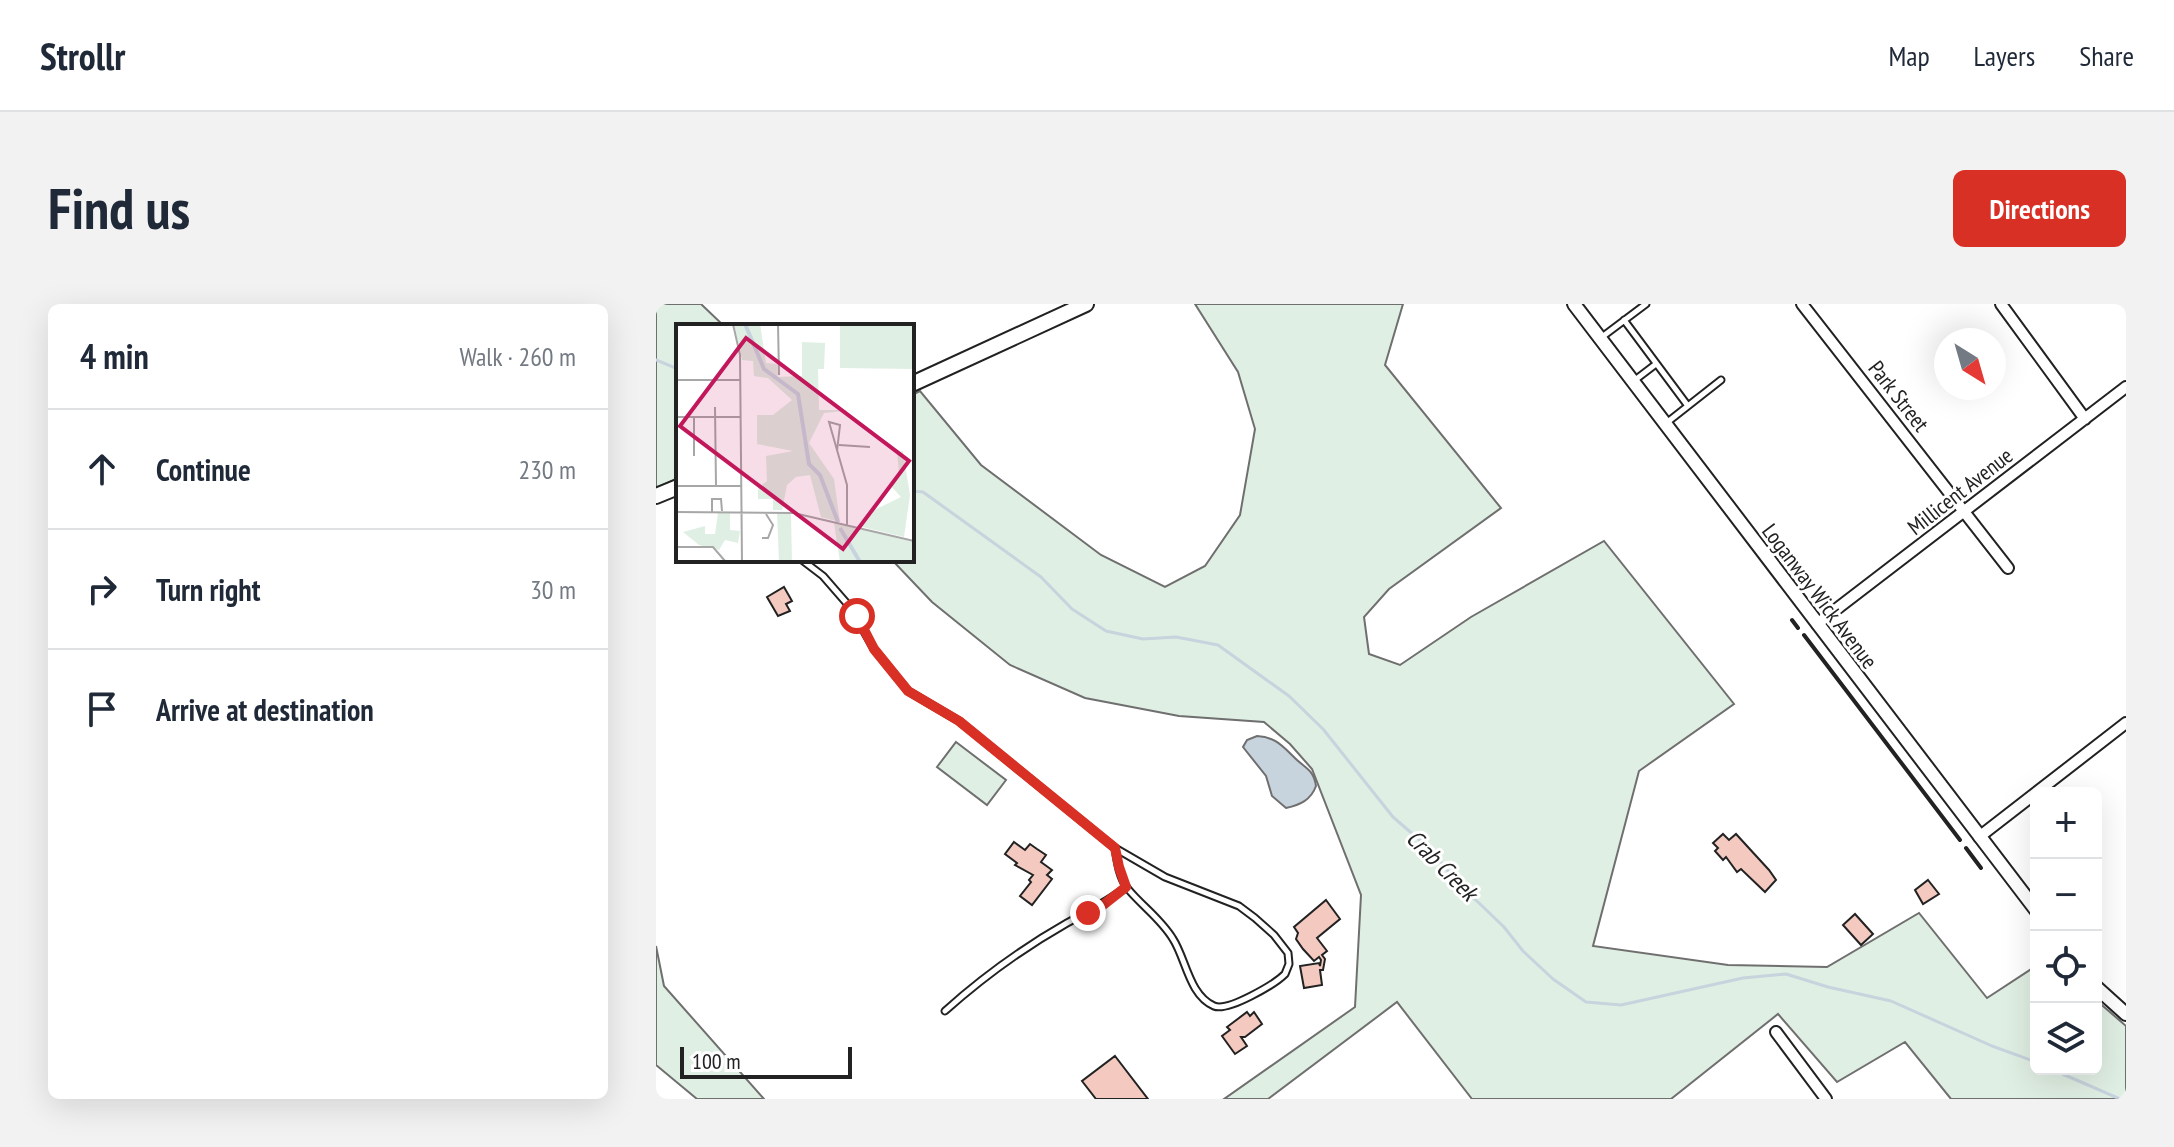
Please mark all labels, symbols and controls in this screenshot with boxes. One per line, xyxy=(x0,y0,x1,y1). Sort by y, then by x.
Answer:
text: Strollr xyxy=(40,31,125,80)
text: Map xyxy=(1888,37,1930,74)
text: Layers xyxy=(1974,37,2035,74)
text: Share xyxy=(2079,37,2134,74)
button: Directions xyxy=(1953,170,2126,247)
text: Find us xyxy=(48,172,190,244)
inset map xyxy=(676,324,914,562)
north arrow xyxy=(1934,328,2006,400)
text: 4 min xyxy=(80,334,149,378)
text: Walk · 260 m xyxy=(459,340,576,373)
street label: Park Street xyxy=(1863,355,1935,437)
street label: Millicent Avenue xyxy=(1902,441,2018,541)
icon: ahead xyxy=(80,447,124,491)
text: Continue xyxy=(156,450,251,489)
text: 230 m xyxy=(518,453,576,486)
street label: Loganway Wick Avenue xyxy=(1756,518,1884,674)
icon: right xyxy=(80,567,124,611)
text: Turn right xyxy=(156,570,260,609)
text: 30 m xyxy=(530,573,576,606)
route start xyxy=(839,598,875,634)
icon: arrive xyxy=(80,687,124,731)
text: Arrive at destination xyxy=(156,690,374,729)
map controls xyxy=(2030,787,2102,1075)
button: + xyxy=(2030,787,2102,859)
water label: Crab Creek xyxy=(1400,823,1486,909)
button: − xyxy=(2030,859,2102,931)
route end xyxy=(1070,895,1106,931)
button: locate xyxy=(2030,931,2102,1003)
button: layers xyxy=(2030,1003,2102,1075)
scale bar xyxy=(680,1043,852,1079)
text: 100 m xyxy=(692,1047,741,1075)

